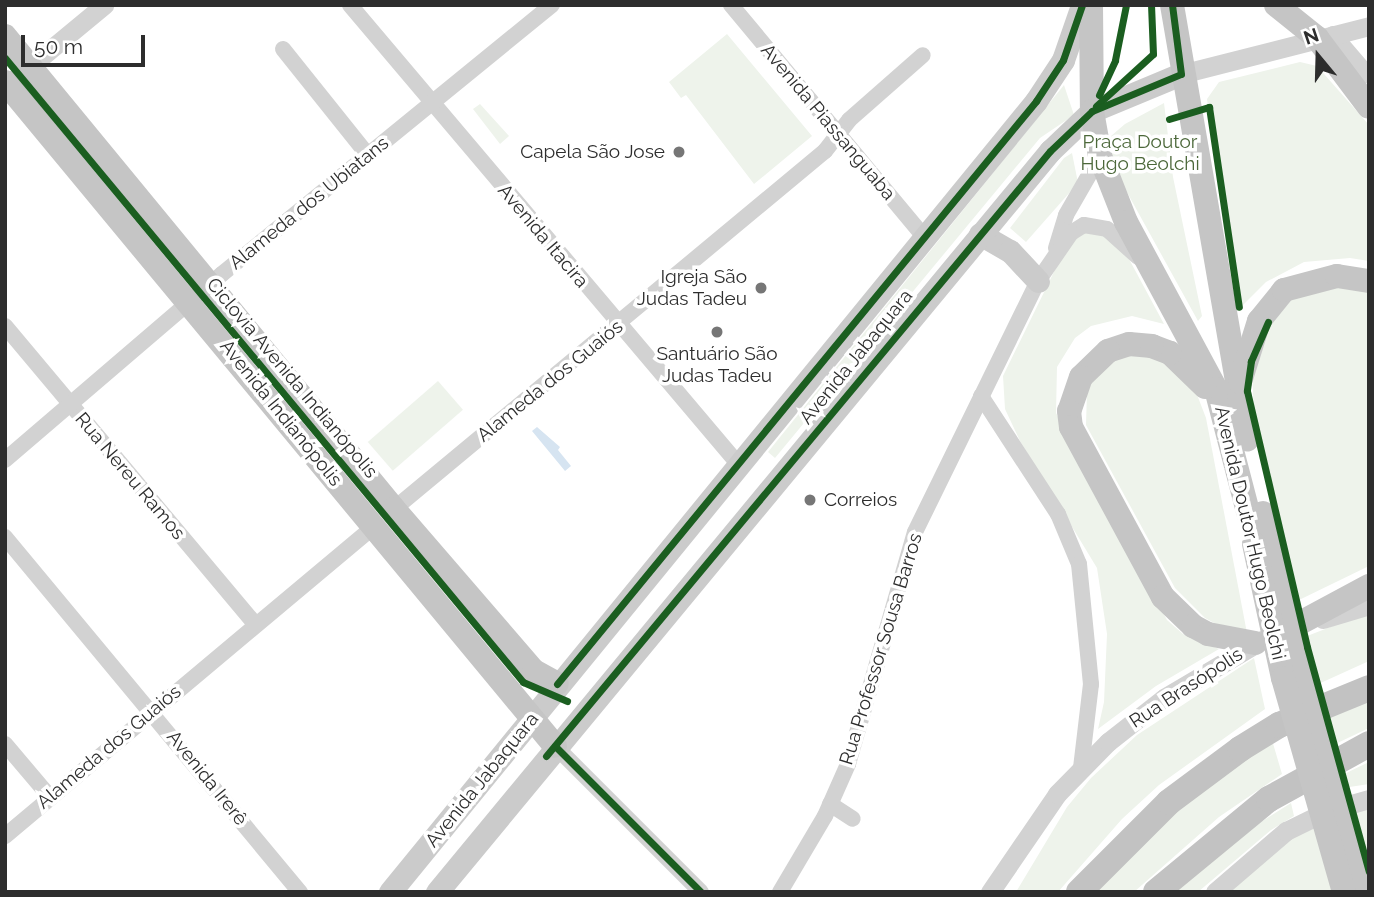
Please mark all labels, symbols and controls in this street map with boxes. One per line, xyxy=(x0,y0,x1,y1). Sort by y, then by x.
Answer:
scale bar xyxy=(24,21,149,65)
north arrow xyxy=(1283,21,1353,91)
text: N xyxy=(1301,23,1322,49)
text: 50 m xyxy=(34,34,83,59)
street label: Avenida Piassanguaba xyxy=(756,39,900,205)
park label: Praça Doutor Hugo Beolchi xyxy=(1080,131,1200,175)
street label: Alameda dos Ubiatans xyxy=(225,132,393,274)
place label: Capela São Jose xyxy=(520,141,665,163)
marker: Capela São Jose xyxy=(671,144,687,160)
street label: Avenida Itacira xyxy=(493,180,593,292)
place label: Igreja São Judas Tadeu xyxy=(636,266,747,310)
street label: Ciclovia Avenida Indianópolis xyxy=(201,273,383,483)
marker: Igreja São Judas Tadeu xyxy=(753,280,769,296)
street label: Avenida Jabaquara xyxy=(795,285,917,429)
street label: Alameda dos Guaiós xyxy=(472,315,628,447)
marker: Santuário São Judas Tadeu xyxy=(709,324,725,340)
street label: Avenida Indianópolis xyxy=(215,335,347,491)
place label: Santuário São Judas Tadeu xyxy=(656,343,778,387)
street label: Avenida Doutor Hugo Beolchi xyxy=(1210,404,1290,662)
street label: Rua Nereu Ramos xyxy=(70,408,190,544)
place label: Correios xyxy=(824,489,897,511)
marker: Correios xyxy=(802,492,818,508)
street label: Rua Professor Sousa Barros xyxy=(835,530,927,768)
street label: Rua Brasópolis xyxy=(1125,643,1247,733)
street label: Alameda dos Guaiós xyxy=(32,680,186,814)
street label: Avenida Jabaquara xyxy=(421,708,543,852)
street label: Avenida Irerê xyxy=(162,726,252,830)

